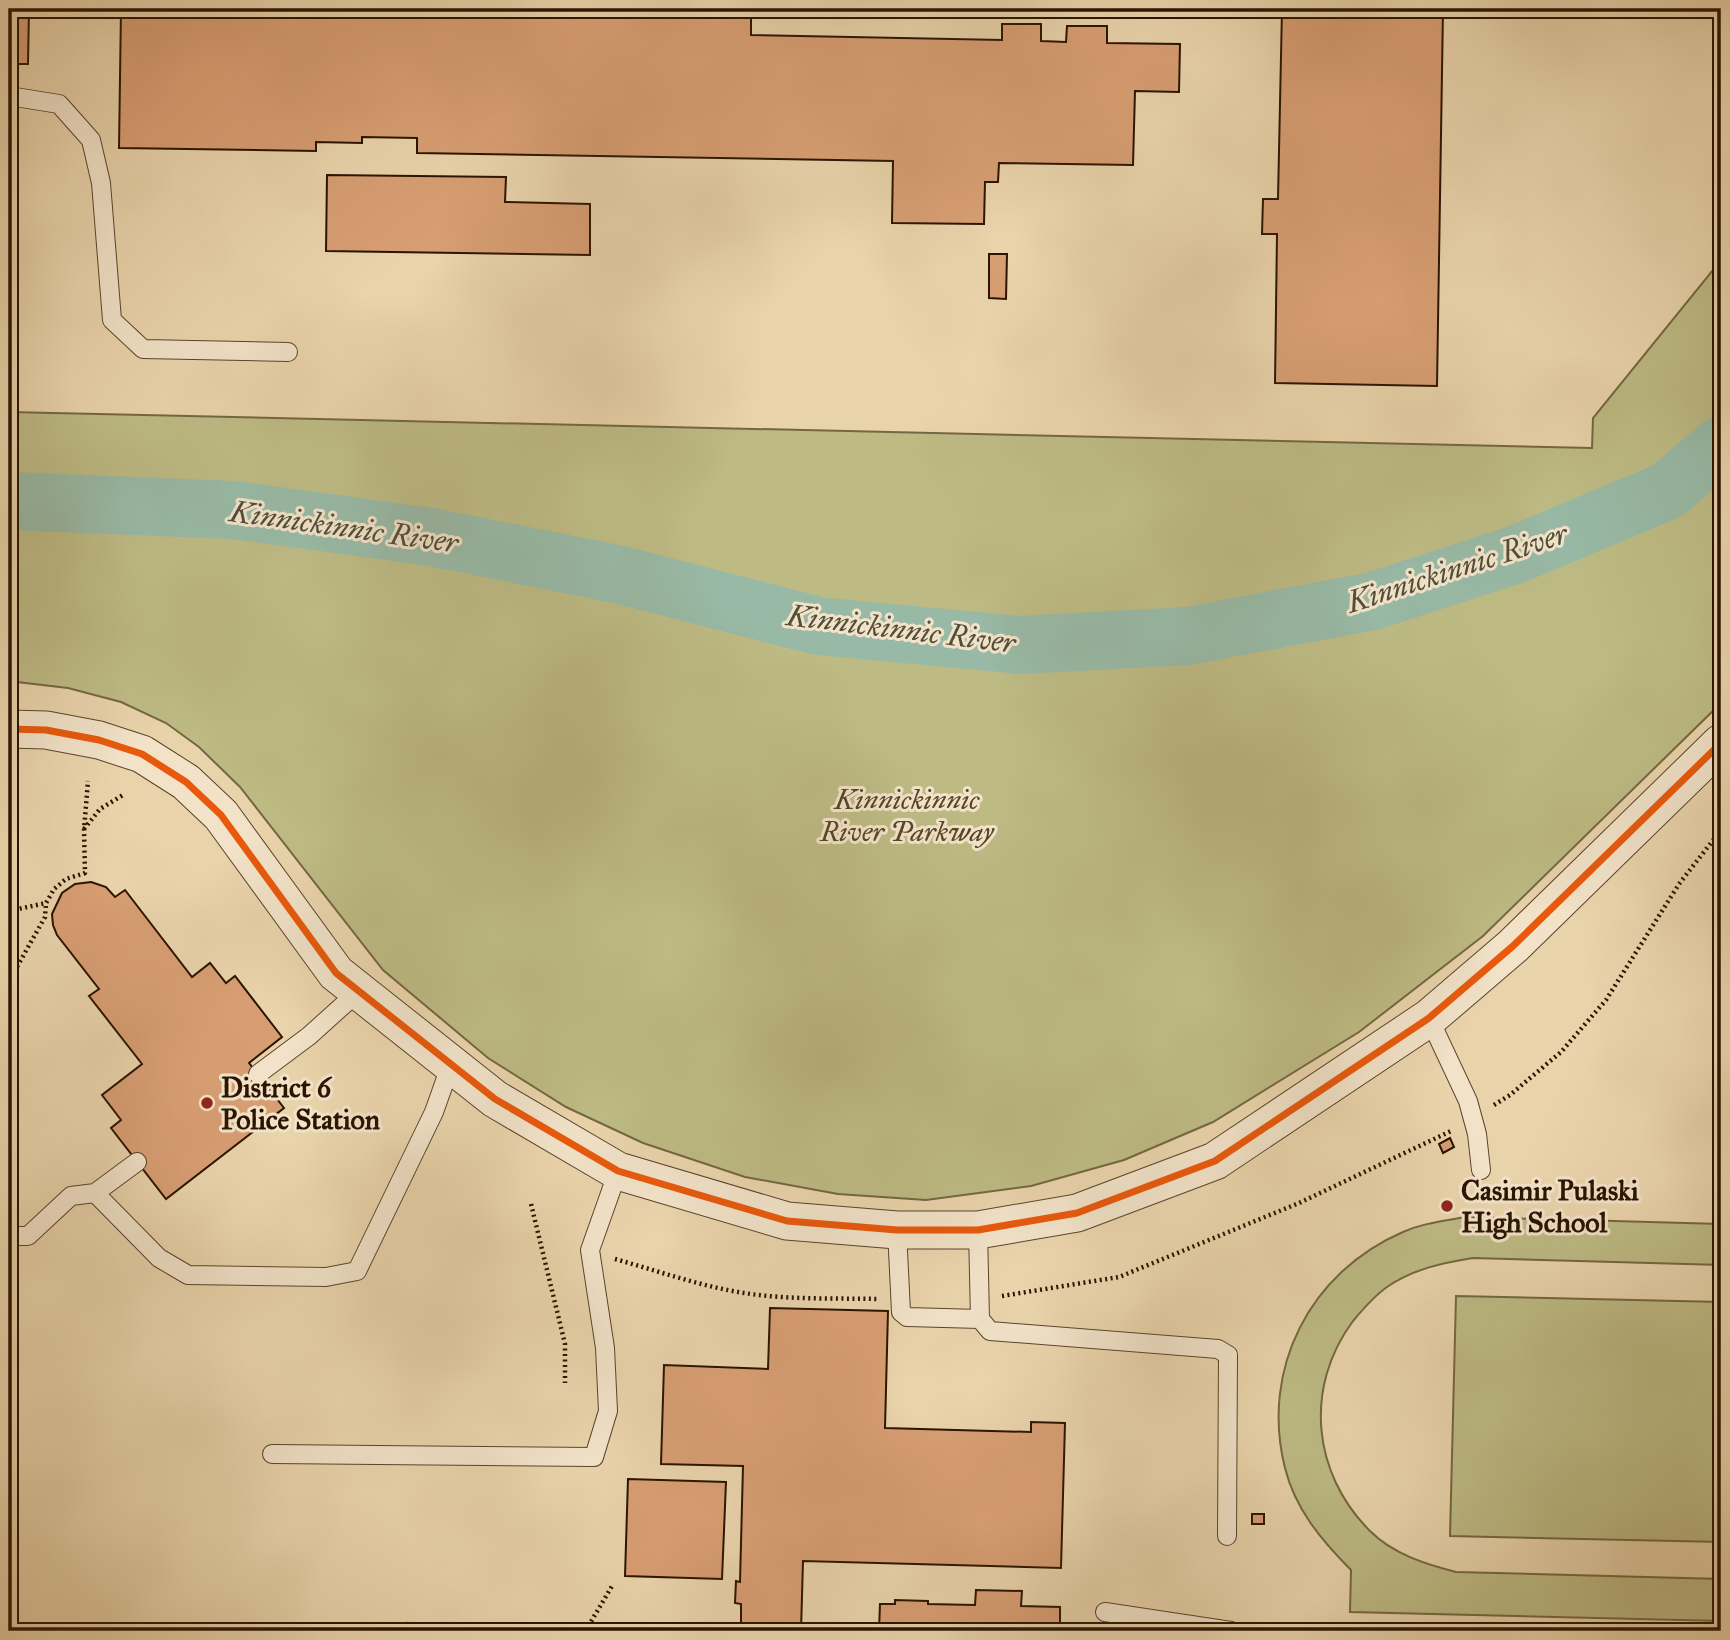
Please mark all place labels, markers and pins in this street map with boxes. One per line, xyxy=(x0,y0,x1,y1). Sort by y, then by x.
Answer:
place label: District 6 Police Station xyxy=(221,1070,380,1137)
marker: District 6 Police Station xyxy=(199,1095,215,1111)
place label: Casimir Pulaski High School xyxy=(1461,1173,1639,1240)
marker: Casimir Pulaski High School xyxy=(1439,1198,1455,1214)

